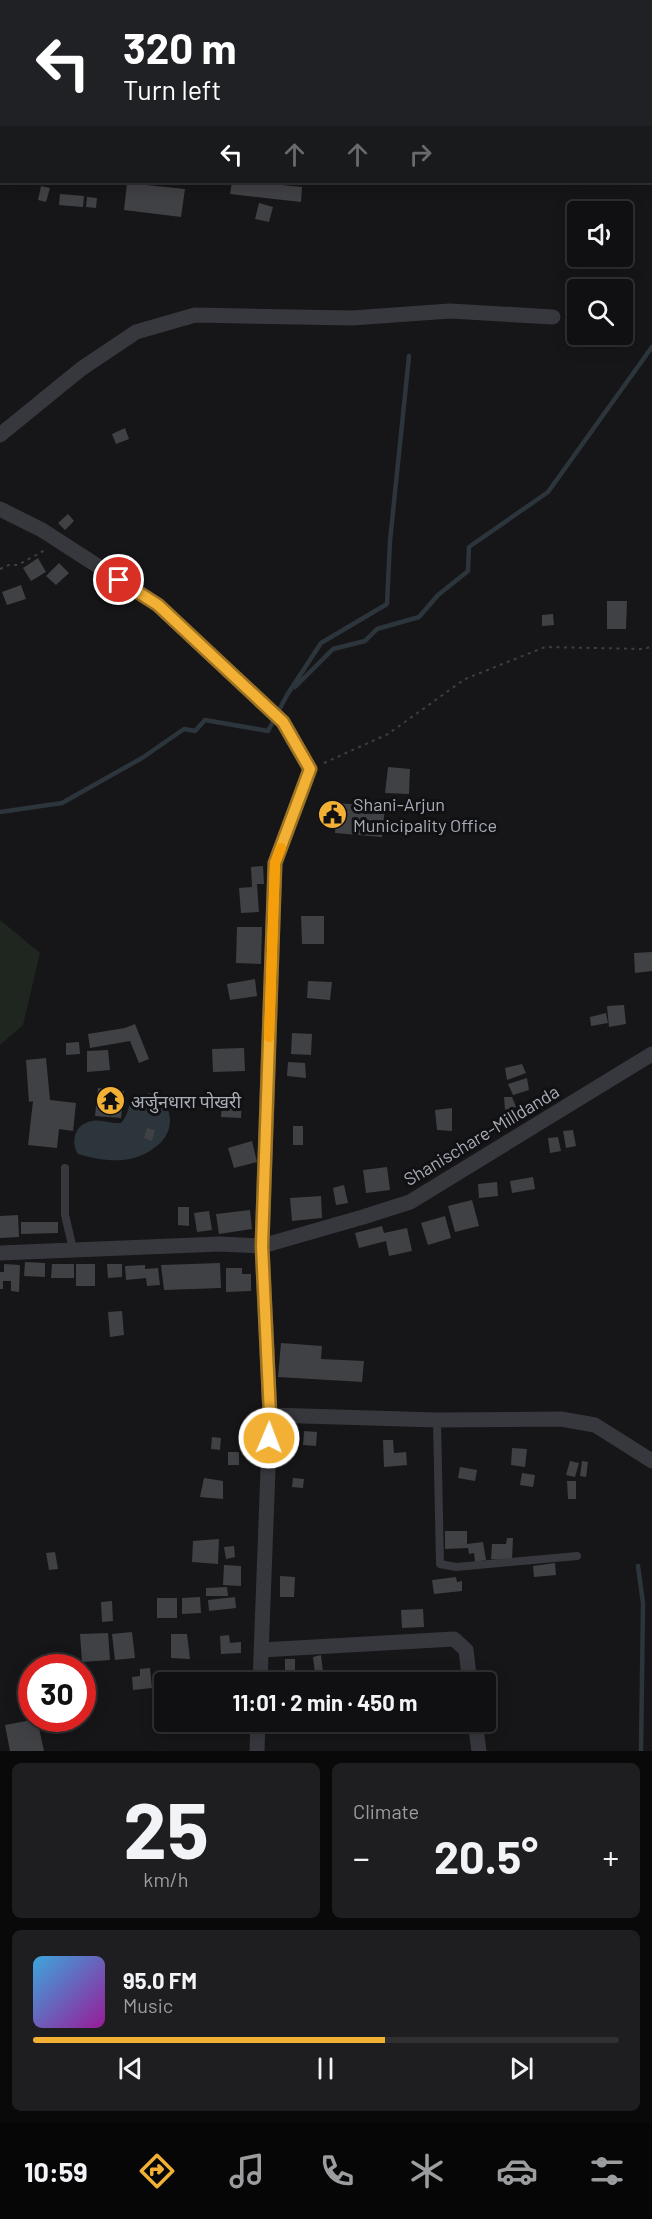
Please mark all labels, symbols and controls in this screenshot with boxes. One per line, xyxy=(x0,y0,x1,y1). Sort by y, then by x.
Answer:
text: 320 m xyxy=(123,22,237,72)
icon: left xyxy=(24,24,102,102)
text: Turn left xyxy=(123,73,221,105)
icon: left xyxy=(215,138,248,171)
icon: ahead xyxy=(278,138,311,171)
icon: ahead xyxy=(341,138,374,171)
icon: right xyxy=(404,138,437,171)
map controls xyxy=(567,201,633,345)
button: sound xyxy=(567,201,633,267)
button: search xyxy=(567,279,633,345)
pin xyxy=(93,554,144,605)
icon: arrive xyxy=(102,563,135,596)
place label: Shani-Arjun Municipality Office xyxy=(353,793,497,836)
public building icon: Shani-Arjun Municipality Office xyxy=(316,798,348,830)
street label: Shanischare-Milldanda xyxy=(399,1080,563,1190)
temple icon: अर्जुनधारा पोखरी xyxy=(94,1085,126,1117)
place label: अर्जुनधारा पोखरी xyxy=(131,1090,241,1114)
position arrow xyxy=(237,1406,301,1470)
speed limit sign: 30 xyxy=(18,1654,96,1732)
text: 11:01 · 2 min · 450 m xyxy=(233,1689,417,1715)
text: 25 xyxy=(123,1781,209,1875)
text: Climate xyxy=(353,1799,419,1823)
text: 20.5° xyxy=(434,1829,538,1883)
text: − xyxy=(353,1837,370,1877)
text: + xyxy=(603,1837,619,1877)
text: km/h xyxy=(143,1867,189,1891)
text: 95.0 FM xyxy=(123,1967,197,1993)
text: Music xyxy=(123,1993,173,2017)
icon: previous xyxy=(114,2052,147,2085)
icon: pause xyxy=(309,2052,342,2085)
icon: next xyxy=(505,2052,538,2085)
icon: directions xyxy=(136,2150,178,2192)
icon: music xyxy=(226,2150,268,2192)
icon: phone xyxy=(316,2150,358,2192)
icon: climate xyxy=(406,2150,448,2192)
icon: car xyxy=(496,2150,538,2192)
icon: filters xyxy=(586,2150,628,2192)
text: 10:59 xyxy=(24,2155,88,2187)

